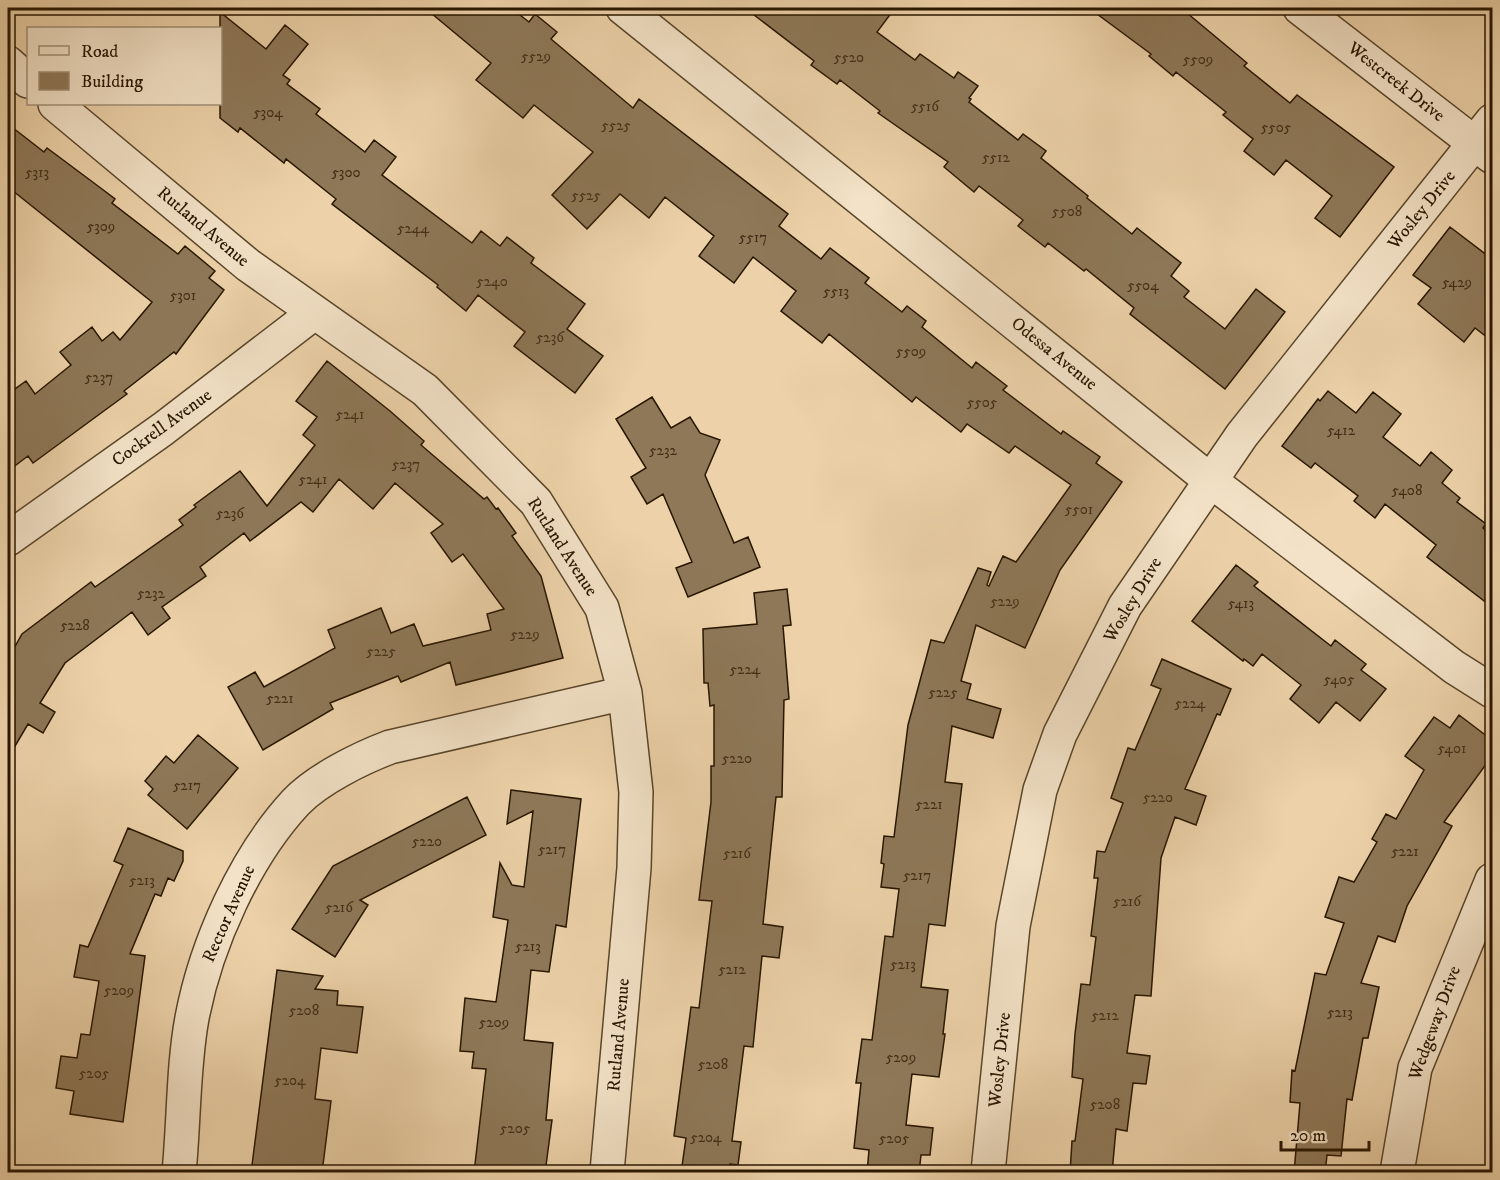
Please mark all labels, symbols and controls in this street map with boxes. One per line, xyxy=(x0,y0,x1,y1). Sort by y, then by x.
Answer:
legend xyxy=(27,27,222,105)
street label: Westcreek Drive xyxy=(1342,37,1449,127)
text: Road xyxy=(81,41,118,63)
house number: 5529 xyxy=(521,47,551,66)
house number: 5520 xyxy=(834,48,864,67)
house number: 5509 xyxy=(1183,50,1213,69)
text: Building xyxy=(81,71,143,93)
house number: 5516 xyxy=(911,97,940,116)
house number: 5304 xyxy=(253,103,283,122)
house number: 5525 xyxy=(601,116,631,135)
house number: 5505 xyxy=(1261,118,1292,137)
house number: 5512 xyxy=(982,148,1011,167)
house number: 5313 xyxy=(25,163,49,182)
house number: 5300 xyxy=(331,163,361,182)
street label: Wosley Drive xyxy=(1383,166,1461,255)
street label: Rutland Avenue xyxy=(152,182,254,272)
house number: 5525 xyxy=(571,186,601,205)
house number: 5508 xyxy=(1052,202,1082,221)
house number: 5309 xyxy=(87,217,115,236)
house number: 5244 xyxy=(397,219,429,238)
house number: 5517 xyxy=(739,228,767,247)
house number: 5240 xyxy=(476,272,508,291)
house number: 5429 xyxy=(1442,273,1472,292)
house number: 5504 xyxy=(1127,276,1159,295)
house number: 5513 xyxy=(823,282,849,301)
house number: 5301 xyxy=(170,286,196,305)
street label: Odessa Avenue xyxy=(1006,313,1102,395)
house number: 5236 xyxy=(536,328,565,347)
house number: 5509 xyxy=(896,342,926,361)
house number: 5237 xyxy=(85,368,113,387)
street label: Cockrell Avenue xyxy=(108,384,216,472)
house number: 5505 xyxy=(967,393,998,412)
house number: 5241 xyxy=(336,405,364,424)
house number: 5412 xyxy=(1327,421,1356,440)
house number: 5232 xyxy=(649,441,678,460)
house number: 5237 xyxy=(392,455,420,474)
house number: 5241 xyxy=(299,470,327,489)
house number: 5408 xyxy=(1392,481,1422,500)
street label: Rutland Avenue xyxy=(522,493,602,601)
house number: 5501 xyxy=(1065,500,1093,519)
house number: 5236 xyxy=(216,504,245,523)
street label: Wosley Drive xyxy=(1098,553,1167,648)
house number: 5232 xyxy=(137,584,166,603)
house number: 5229 xyxy=(990,592,1020,611)
house number: 5413 xyxy=(1228,594,1254,613)
house number: 5228 xyxy=(60,616,90,635)
house number: 5229 xyxy=(510,625,540,644)
house number: 5225 xyxy=(366,642,396,661)
house number: 5224 xyxy=(730,660,761,679)
house number: 5405 xyxy=(1324,670,1355,689)
house number: 5225 xyxy=(928,683,958,702)
house number: 5221 xyxy=(266,689,294,708)
house number: 5224 xyxy=(1175,694,1206,713)
house number: 5401 xyxy=(1438,739,1466,758)
house number: 5220 xyxy=(722,749,752,768)
house number: 5217 xyxy=(173,776,201,795)
house number: 5220 xyxy=(1143,788,1173,807)
house number: 5221 xyxy=(915,795,943,814)
house number: 5220 xyxy=(412,832,442,851)
house number: 5217 xyxy=(538,840,566,859)
house number: 5221 xyxy=(1391,842,1419,861)
house number: 5216 xyxy=(723,844,752,863)
street label: Rector Avenue xyxy=(198,862,260,966)
house number: 5217 xyxy=(903,866,931,885)
house number: 5213 xyxy=(129,871,155,890)
house number: 5216 xyxy=(1113,892,1142,911)
house number: 5216 xyxy=(325,898,354,917)
house number: 5213 xyxy=(515,937,541,956)
house number: 5213 xyxy=(890,955,916,974)
house number: 5212 xyxy=(718,960,746,979)
street label: Wedgeway Drive xyxy=(1404,963,1466,1084)
street label: Rutland Avenue xyxy=(603,977,635,1093)
house number: 5209 xyxy=(104,981,134,1000)
house number: 5208 xyxy=(289,1001,319,1020)
house number: 5213 xyxy=(1327,1003,1353,1022)
house number: 5212 xyxy=(1091,1006,1119,1025)
street label: Wosley Drive xyxy=(984,1011,1016,1110)
house number: 5209 xyxy=(479,1013,509,1032)
house number: 5209 xyxy=(886,1048,916,1067)
house number: 5208 xyxy=(698,1055,728,1074)
house number: 5205 xyxy=(79,1064,110,1083)
house number: 5204 xyxy=(274,1071,306,1090)
house number: 5208 xyxy=(1090,1095,1120,1114)
scale bar xyxy=(1281,1114,1370,1152)
house number: 5205 xyxy=(500,1119,531,1138)
text: 20 m xyxy=(1290,1125,1326,1147)
house number: 5204 xyxy=(690,1128,722,1147)
house number: 5205 xyxy=(879,1129,910,1148)

